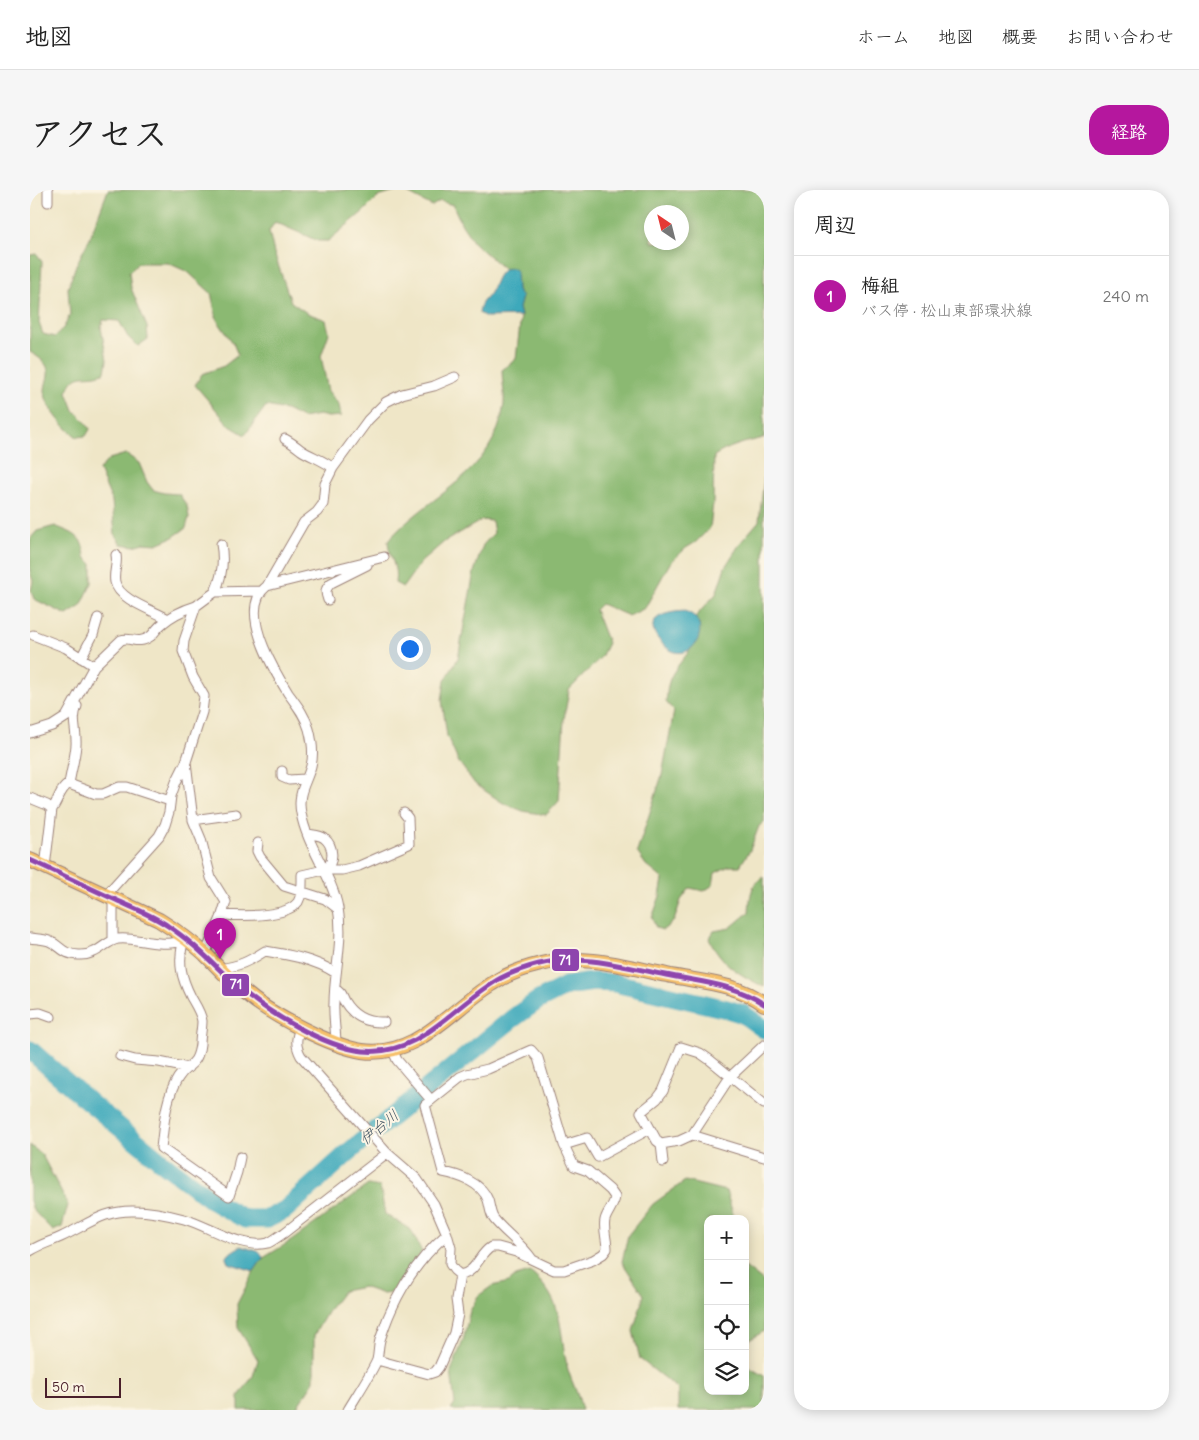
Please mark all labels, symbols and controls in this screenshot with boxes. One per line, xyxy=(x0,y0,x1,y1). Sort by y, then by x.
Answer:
text: 地図 xyxy=(25,21,73,51)
text: ホーム xyxy=(857,25,910,48)
text: 地図 xyxy=(938,25,974,48)
text: 概要 xyxy=(1002,25,1038,48)
text: お問い合わせ xyxy=(1066,25,1174,48)
button: 経路 xyxy=(1089,105,1169,155)
text: アクセス xyxy=(30,111,168,155)
north arrow xyxy=(644,205,689,250)
text: 周辺 xyxy=(814,211,856,238)
text: 梅組 xyxy=(861,273,899,297)
text: 1 xyxy=(827,286,833,306)
text: 240 m xyxy=(1103,286,1149,306)
text: バス停 · 松山東部環状線 xyxy=(861,300,1032,320)
your location xyxy=(397,636,423,662)
pin: 1 xyxy=(204,918,236,959)
line badge: 71 xyxy=(551,948,580,972)
text: 71 xyxy=(559,951,571,969)
line badge: 71 xyxy=(221,973,250,997)
text: 71 xyxy=(230,975,242,993)
water label: 伊台川 xyxy=(356,1105,402,1149)
map controls xyxy=(704,1215,749,1395)
button: + xyxy=(704,1215,749,1260)
button: − xyxy=(704,1260,749,1305)
button: locate xyxy=(704,1305,749,1350)
button: layers xyxy=(704,1350,749,1395)
scale bar xyxy=(45,1375,121,1398)
text: 50 m xyxy=(52,1378,85,1396)

